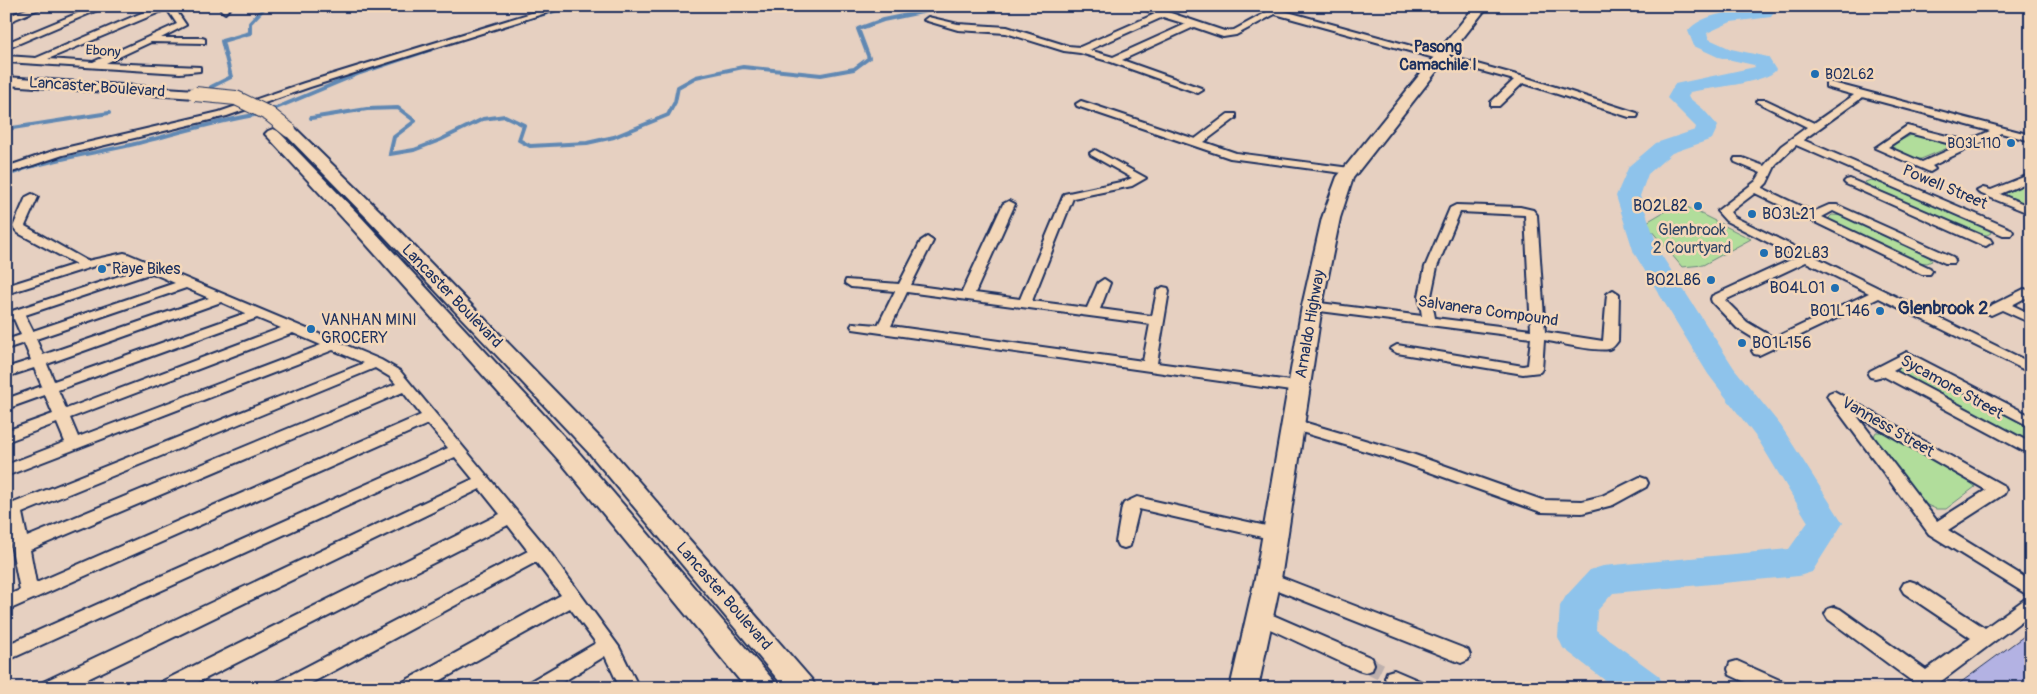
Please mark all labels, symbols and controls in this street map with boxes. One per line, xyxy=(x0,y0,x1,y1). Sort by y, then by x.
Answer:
district label: Pasong Camachile I xyxy=(1399,37,1477,75)
street label: Ebony xyxy=(85,41,121,61)
place label: B02L62 xyxy=(1825,66,1874,83)
marker: B02L62 xyxy=(1809,68,1821,80)
street label: Lancaster Boulevard xyxy=(28,72,166,102)
place label: B03L110 xyxy=(1947,135,2001,152)
marker: B03L110 xyxy=(2005,137,2017,149)
street label: Powell Street xyxy=(1899,160,1991,214)
place label: B02L82 xyxy=(1633,196,1688,216)
marker: B02L82 xyxy=(1692,200,1704,212)
place label: B03L21 xyxy=(1762,204,1815,224)
marker: B03L21 xyxy=(1746,208,1758,220)
park label: Glenbrook 2 Courtyard xyxy=(1653,220,1731,258)
street label: Lancaster Boulevard xyxy=(397,240,507,352)
place label: B02L83 xyxy=(1774,243,1829,263)
marker: B02L83 xyxy=(1758,247,1770,259)
place label: Raye Bikes xyxy=(112,259,180,279)
marker: Raye Bikes xyxy=(96,263,108,275)
street label: Arnaldo Highway xyxy=(1291,268,1329,380)
place label: B02L86 xyxy=(1646,270,1701,290)
marker: B02L86 xyxy=(1705,274,1717,286)
place label: B04L01 xyxy=(1770,278,1825,298)
marker: B04L01 xyxy=(1829,282,1841,294)
street label: Salvanera Compound xyxy=(1417,291,1559,331)
district label: Glenbrook 2 xyxy=(1898,297,1988,320)
place label: B01L146 xyxy=(1810,301,1870,321)
marker: B01L146 xyxy=(1874,305,1886,317)
place label: VANHAN MINI GROCERY xyxy=(321,310,417,348)
marker: VANHAN MINI GROCERY xyxy=(305,323,317,335)
place label: B01L156 xyxy=(1752,333,1812,353)
marker: B01L156 xyxy=(1736,337,1748,349)
street label: Sycamore Street xyxy=(1897,350,2007,424)
street label: Vanness Street xyxy=(1838,392,1938,462)
street label: Lancaster Boulevard xyxy=(672,538,776,654)

